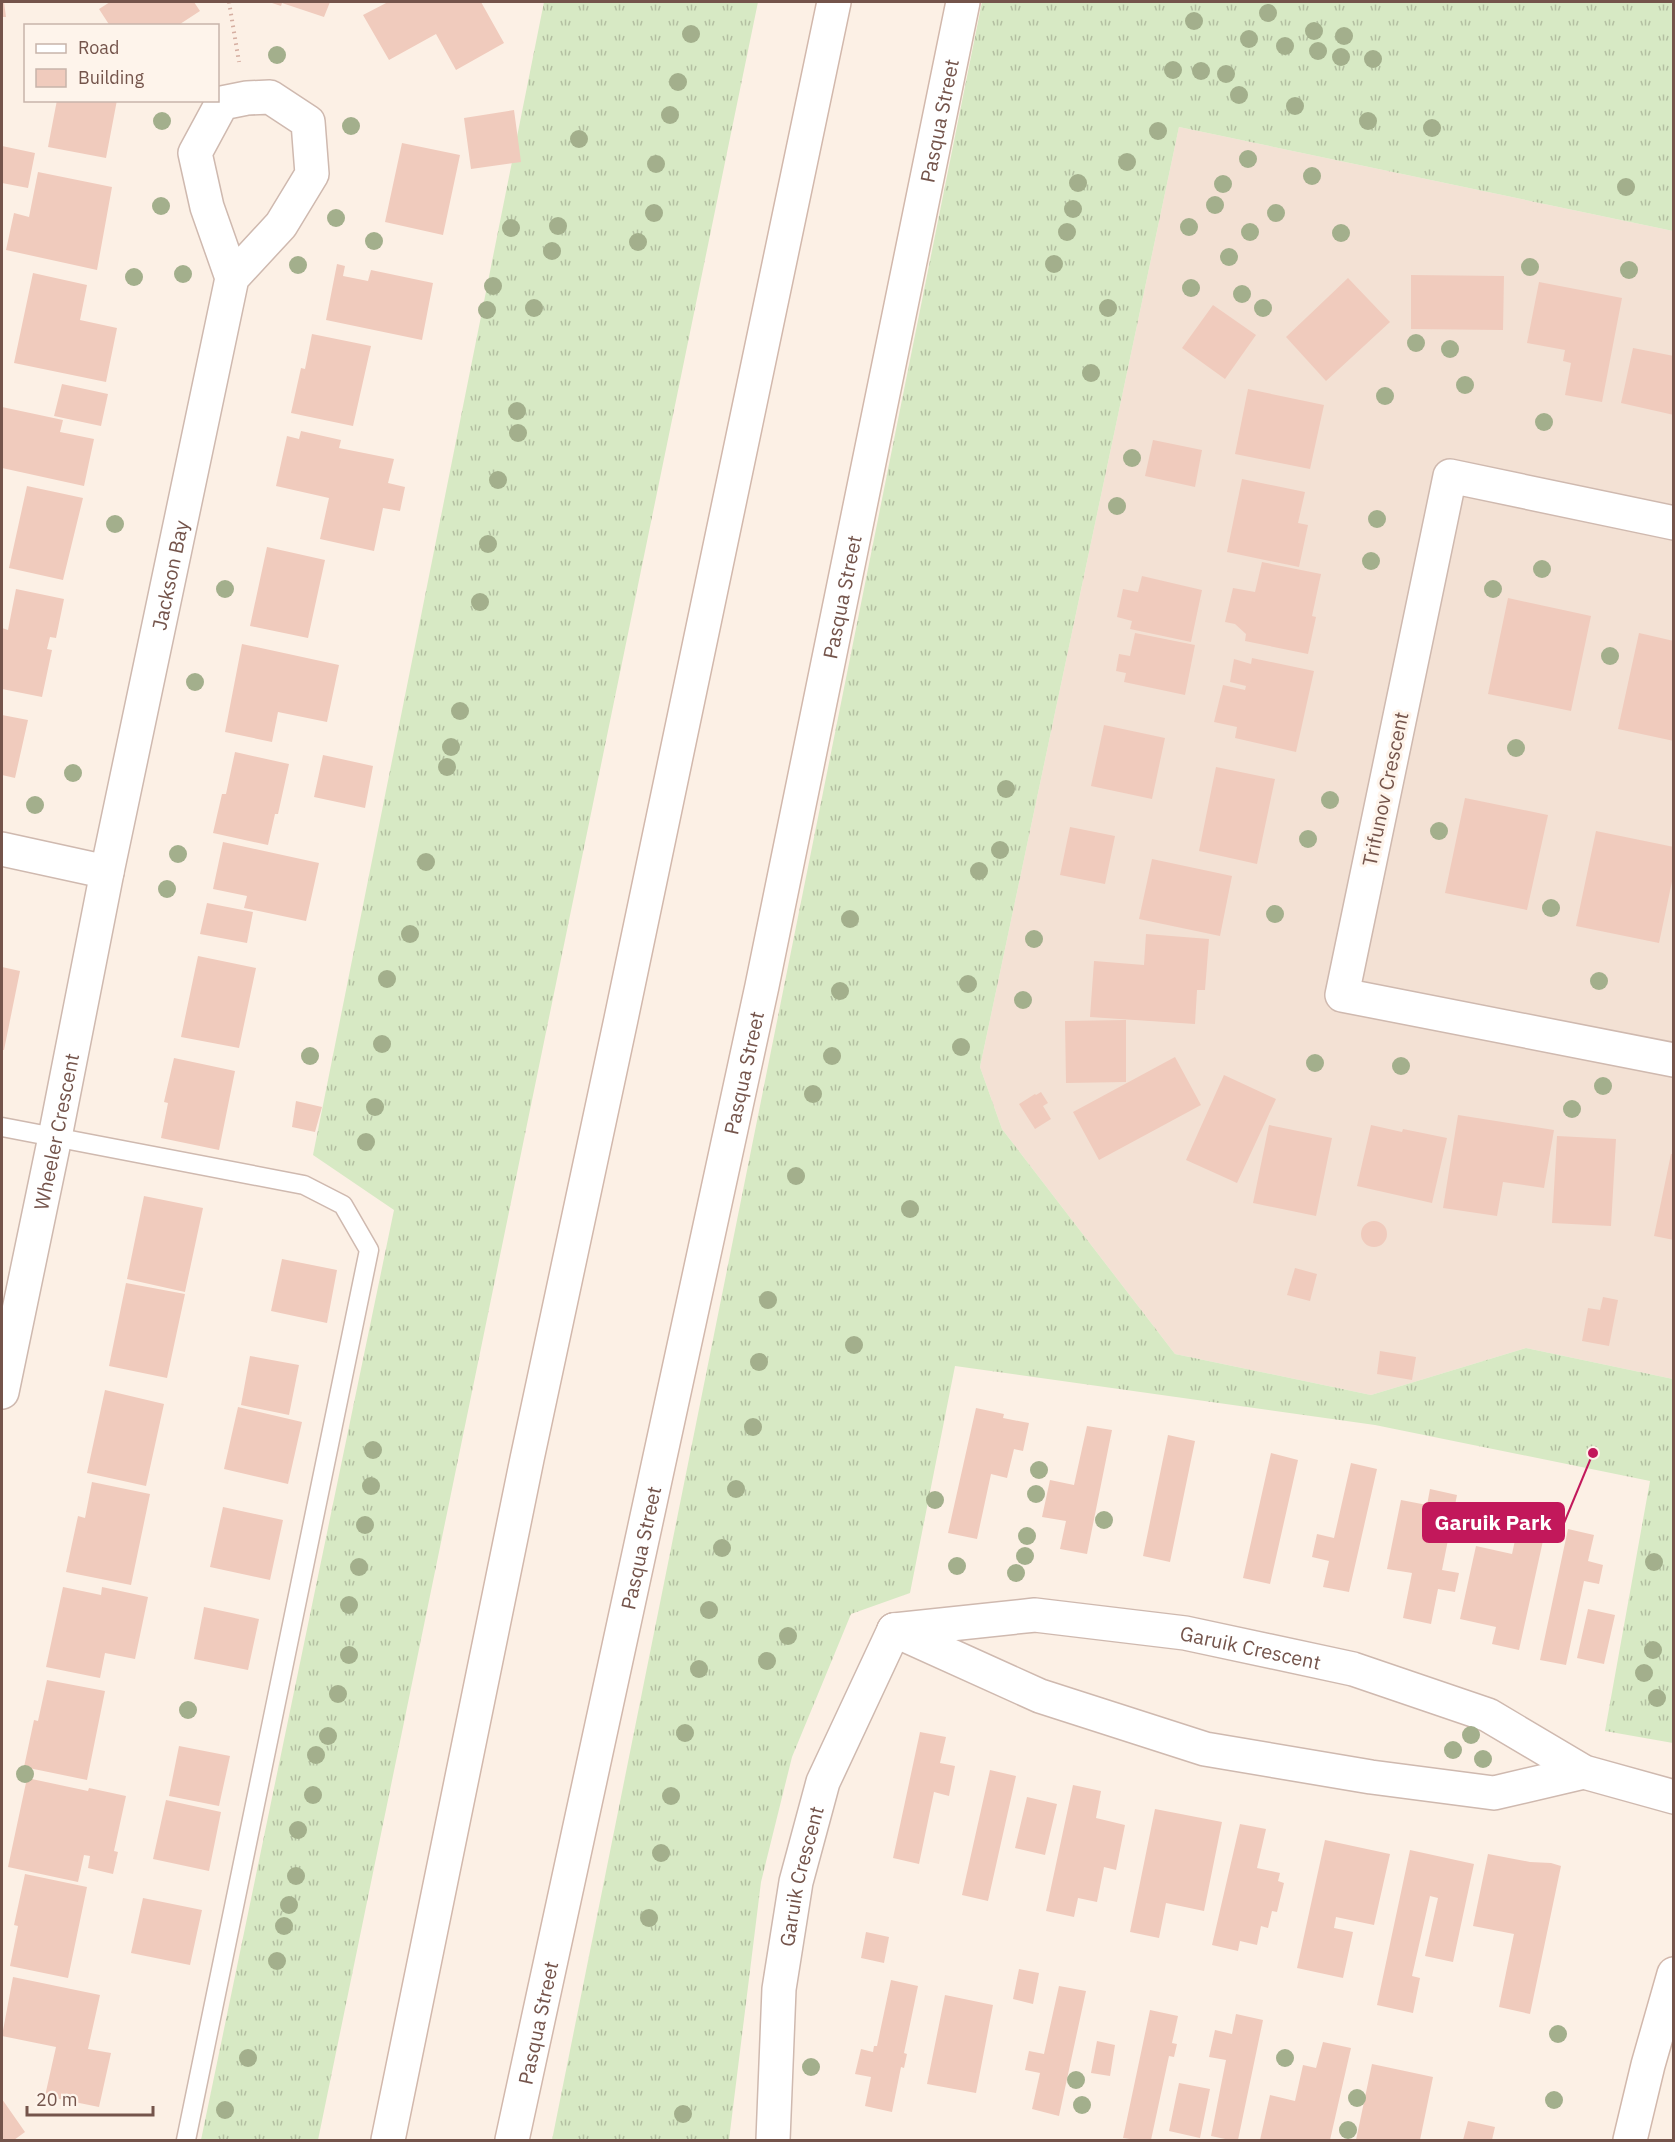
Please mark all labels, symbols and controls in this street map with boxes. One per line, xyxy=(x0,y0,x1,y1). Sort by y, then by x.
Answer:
legend xyxy=(24,24,219,102)
text: Road xyxy=(78,36,119,59)
street label: Pasqua Street xyxy=(913,56,965,185)
text: Building xyxy=(78,66,145,89)
street label: Jackson Bay xyxy=(145,517,194,633)
street label: Pasqua Street xyxy=(816,533,867,661)
street label: Trifunov Crescent xyxy=(1355,709,1415,869)
street label: Pasqua Street xyxy=(717,1008,770,1137)
street label: Wheeler Crescent xyxy=(27,1051,85,1212)
street label: Pasqua Street xyxy=(614,1483,667,1612)
callout: Garuik Park xyxy=(1423,1503,1564,1542)
text: Garuik Park xyxy=(1434,1508,1552,1536)
street label: Garuik Crescent xyxy=(1178,1619,1324,1675)
street label: Garuik Crescent xyxy=(772,1803,829,1948)
street label: Pasqua Street xyxy=(511,1958,564,2087)
scale bar xyxy=(27,2079,153,2117)
text: 20 m xyxy=(36,2088,78,2111)

